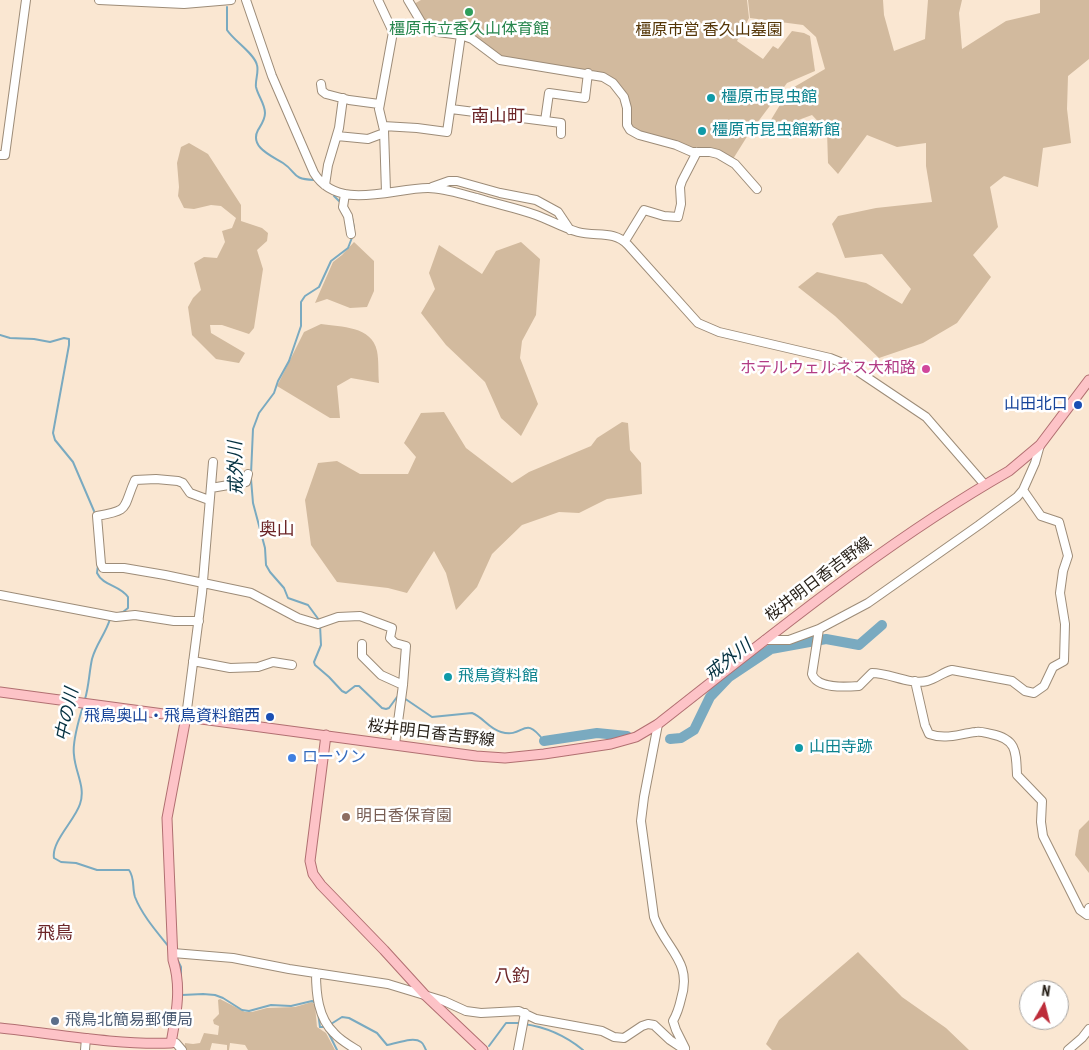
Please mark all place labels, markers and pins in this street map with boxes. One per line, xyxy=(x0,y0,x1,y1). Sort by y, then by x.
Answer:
marker: 橿原市立香久山体育館 xyxy=(463,6,475,18)
place label: 橿原市立香久山体育館 xyxy=(389,20,549,40)
place label: 橿原市昆虫館 xyxy=(721,88,817,108)
marker: 橿原市昆虫館 xyxy=(705,92,717,104)
place label: 橿原市昆虫館新館 xyxy=(712,121,840,141)
marker: 橿原市昆虫館新館 xyxy=(696,125,708,137)
place label: ホテルウェルネス大和路 xyxy=(740,359,916,379)
marker: ホテルウェルネス大和路 xyxy=(920,363,932,375)
place label: 山田北口 xyxy=(1004,395,1068,415)
marker: 山田北口 xyxy=(1072,399,1084,411)
place label: 飛鳥資料館 xyxy=(458,667,538,687)
marker: 飛鳥資料館 xyxy=(442,671,454,683)
place label: 飛鳥奥山・飛鳥資料館西 xyxy=(84,707,260,727)
marker: 飛鳥奥山・飛鳥資料館西 xyxy=(264,711,276,723)
place label: 山田寺跡 xyxy=(809,738,873,758)
marker: 山田寺跡 xyxy=(793,742,805,754)
place label: ローソン xyxy=(302,748,366,768)
marker: ローソン xyxy=(286,752,298,764)
place label: 明日香保育園 xyxy=(356,807,452,827)
marker: 明日香保育園 xyxy=(340,811,352,823)
place label: 飛鳥北簡易郵便局 xyxy=(65,1011,193,1031)
marker: 飛鳥北簡易郵便局 xyxy=(49,1015,61,1027)

